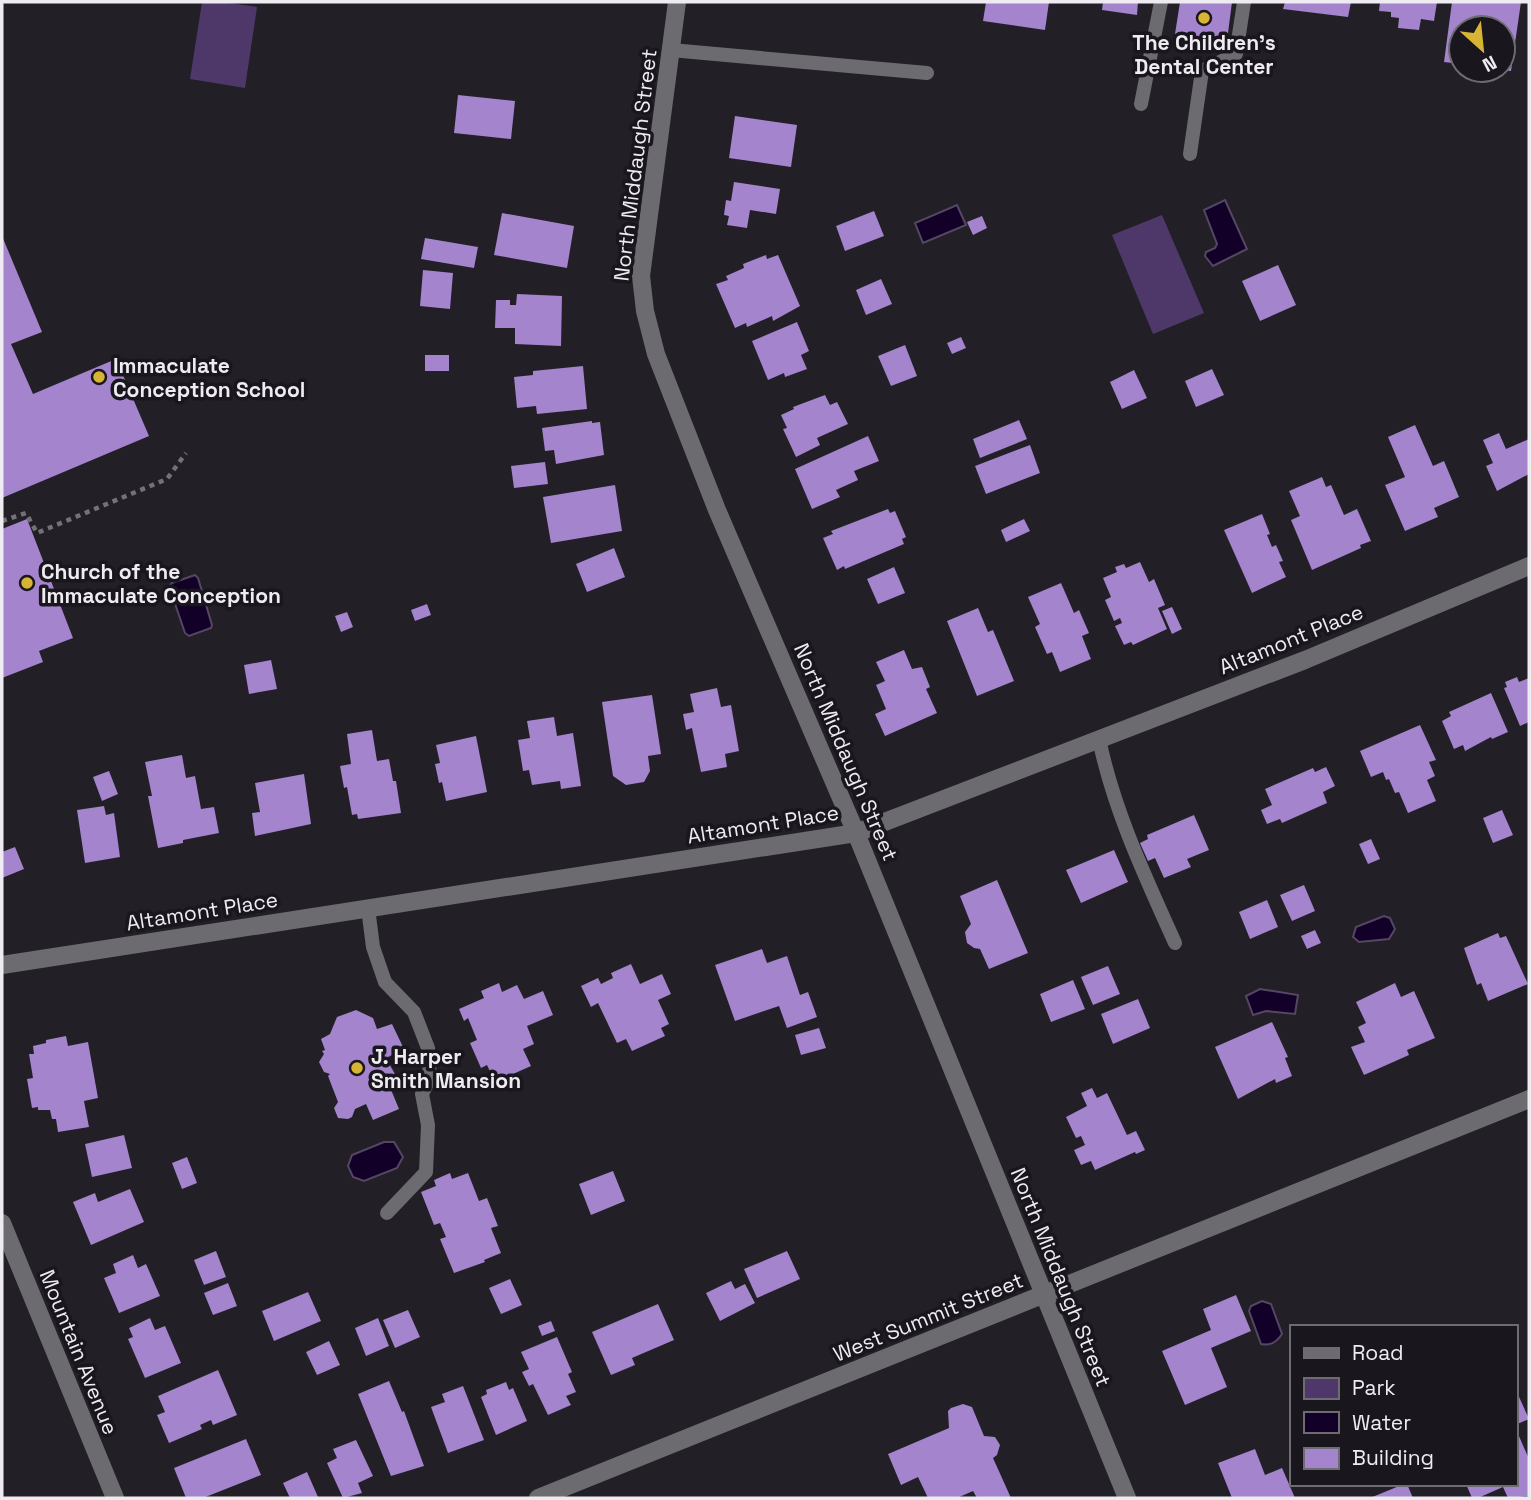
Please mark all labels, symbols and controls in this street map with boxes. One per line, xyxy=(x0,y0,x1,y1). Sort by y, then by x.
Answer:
marker: The Children's Dental Center xyxy=(1196,10,1212,26)
north arrow xyxy=(1447,14,1517,84)
place label: The Children's Dental Center xyxy=(1132,29,1276,80)
street label: North Middaugh Street xyxy=(607,47,663,283)
text: N xyxy=(1478,50,1501,78)
place label: Immaculate Conception School xyxy=(113,352,305,403)
marker: Immaculate Conception School xyxy=(91,369,107,385)
place label: Church of the Immaculate Conception xyxy=(41,558,281,609)
marker: Church of the Immaculate Conception xyxy=(19,575,35,591)
street label: Altamont Place xyxy=(1215,598,1367,680)
street label: North Middaugh Street xyxy=(788,639,904,865)
street label: Altamont Place xyxy=(685,799,841,849)
street label: Altamont Place xyxy=(124,886,280,936)
place label: J. Harper Smith Mansion xyxy=(371,1043,521,1094)
marker: J. Harper Smith Mansion xyxy=(349,1060,365,1076)
street label: North Middaugh Street xyxy=(1005,1164,1117,1390)
street label: Mountain Avenue xyxy=(34,1266,124,1438)
street label: West Summit Street xyxy=(829,1267,1027,1367)
legend xyxy=(1290,1325,1517,1486)
text: Road xyxy=(1352,1339,1404,1366)
text: Park xyxy=(1352,1374,1396,1401)
text: Water xyxy=(1352,1409,1411,1436)
text: Building xyxy=(1352,1444,1434,1471)

